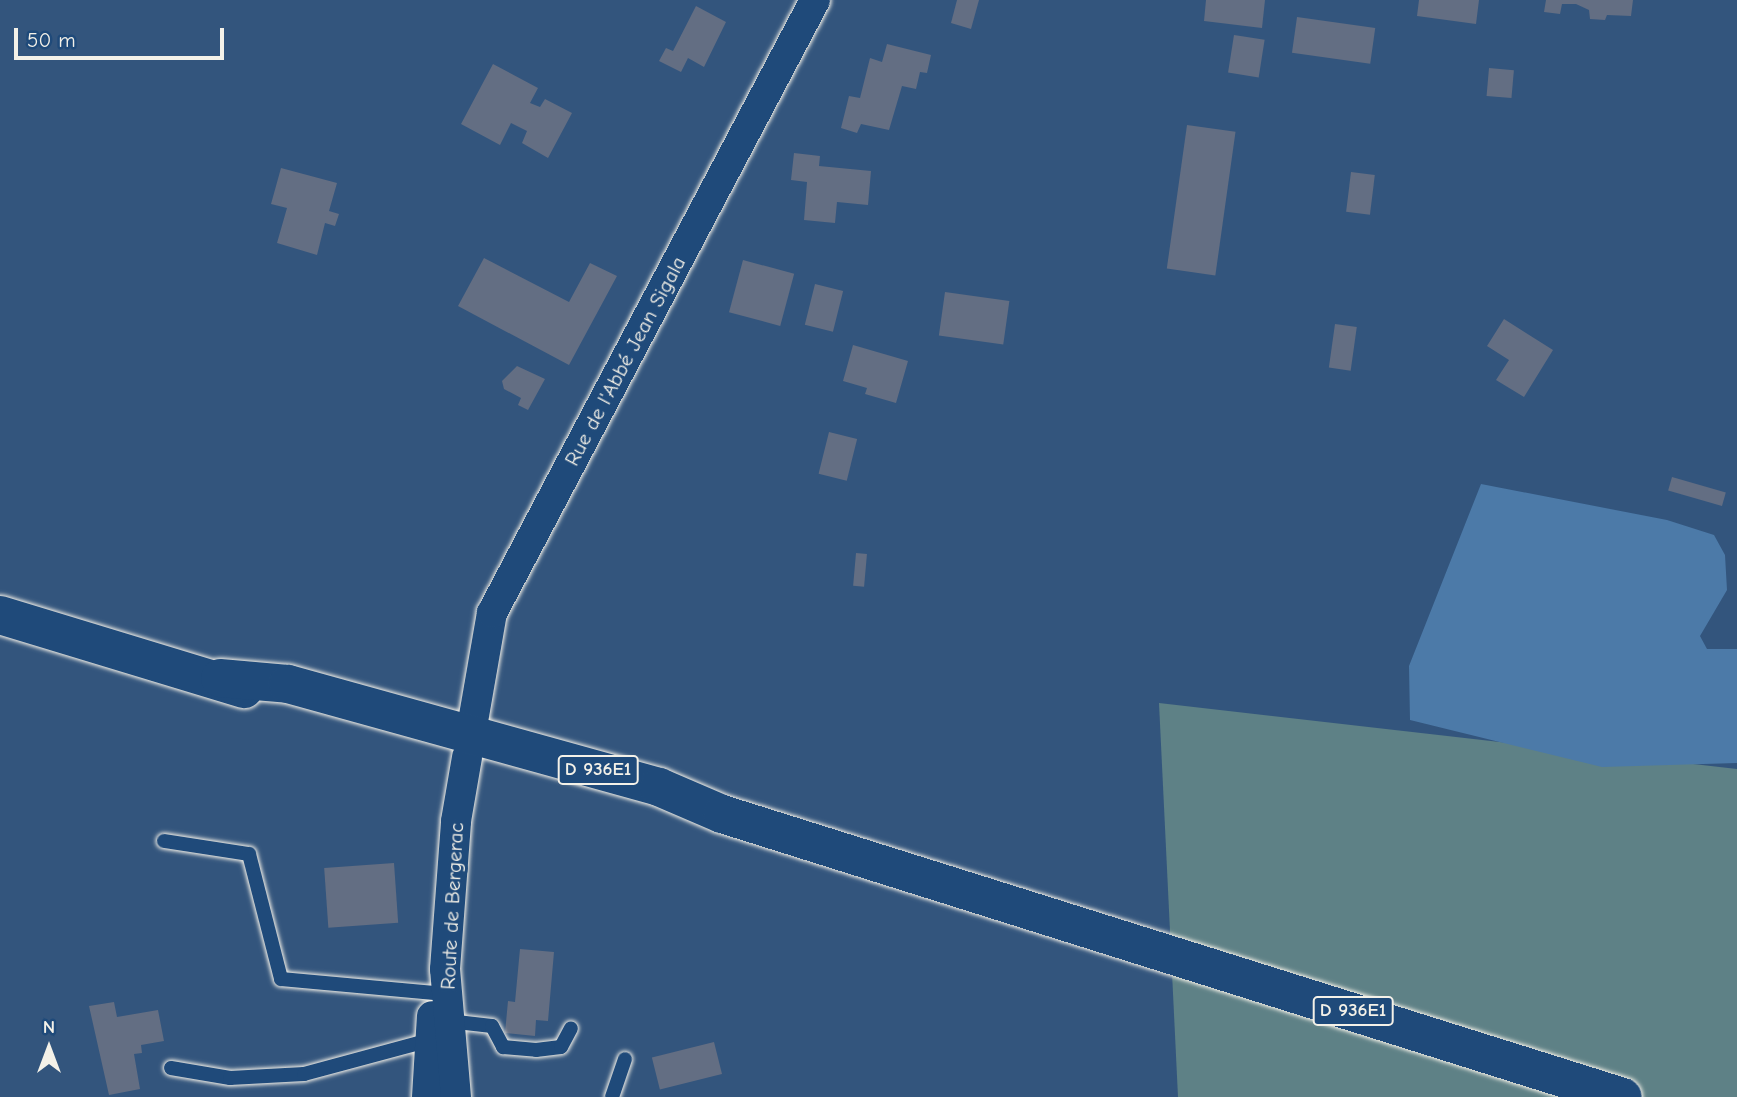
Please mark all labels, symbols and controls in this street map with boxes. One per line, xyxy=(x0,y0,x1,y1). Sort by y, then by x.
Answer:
scale bar xyxy=(18,14,228,58)
text: 50 m xyxy=(27,28,76,52)
street label: Rue de l'Abbé Jean Sigala xyxy=(559,252,691,470)
road number: D 936E1 xyxy=(556,754,640,786)
street label: Route de Bergerac xyxy=(435,822,469,990)
road number: D 936E1 xyxy=(1311,995,1395,1026)
north arrow xyxy=(14,1013,84,1083)
text: N xyxy=(43,1016,55,1038)

